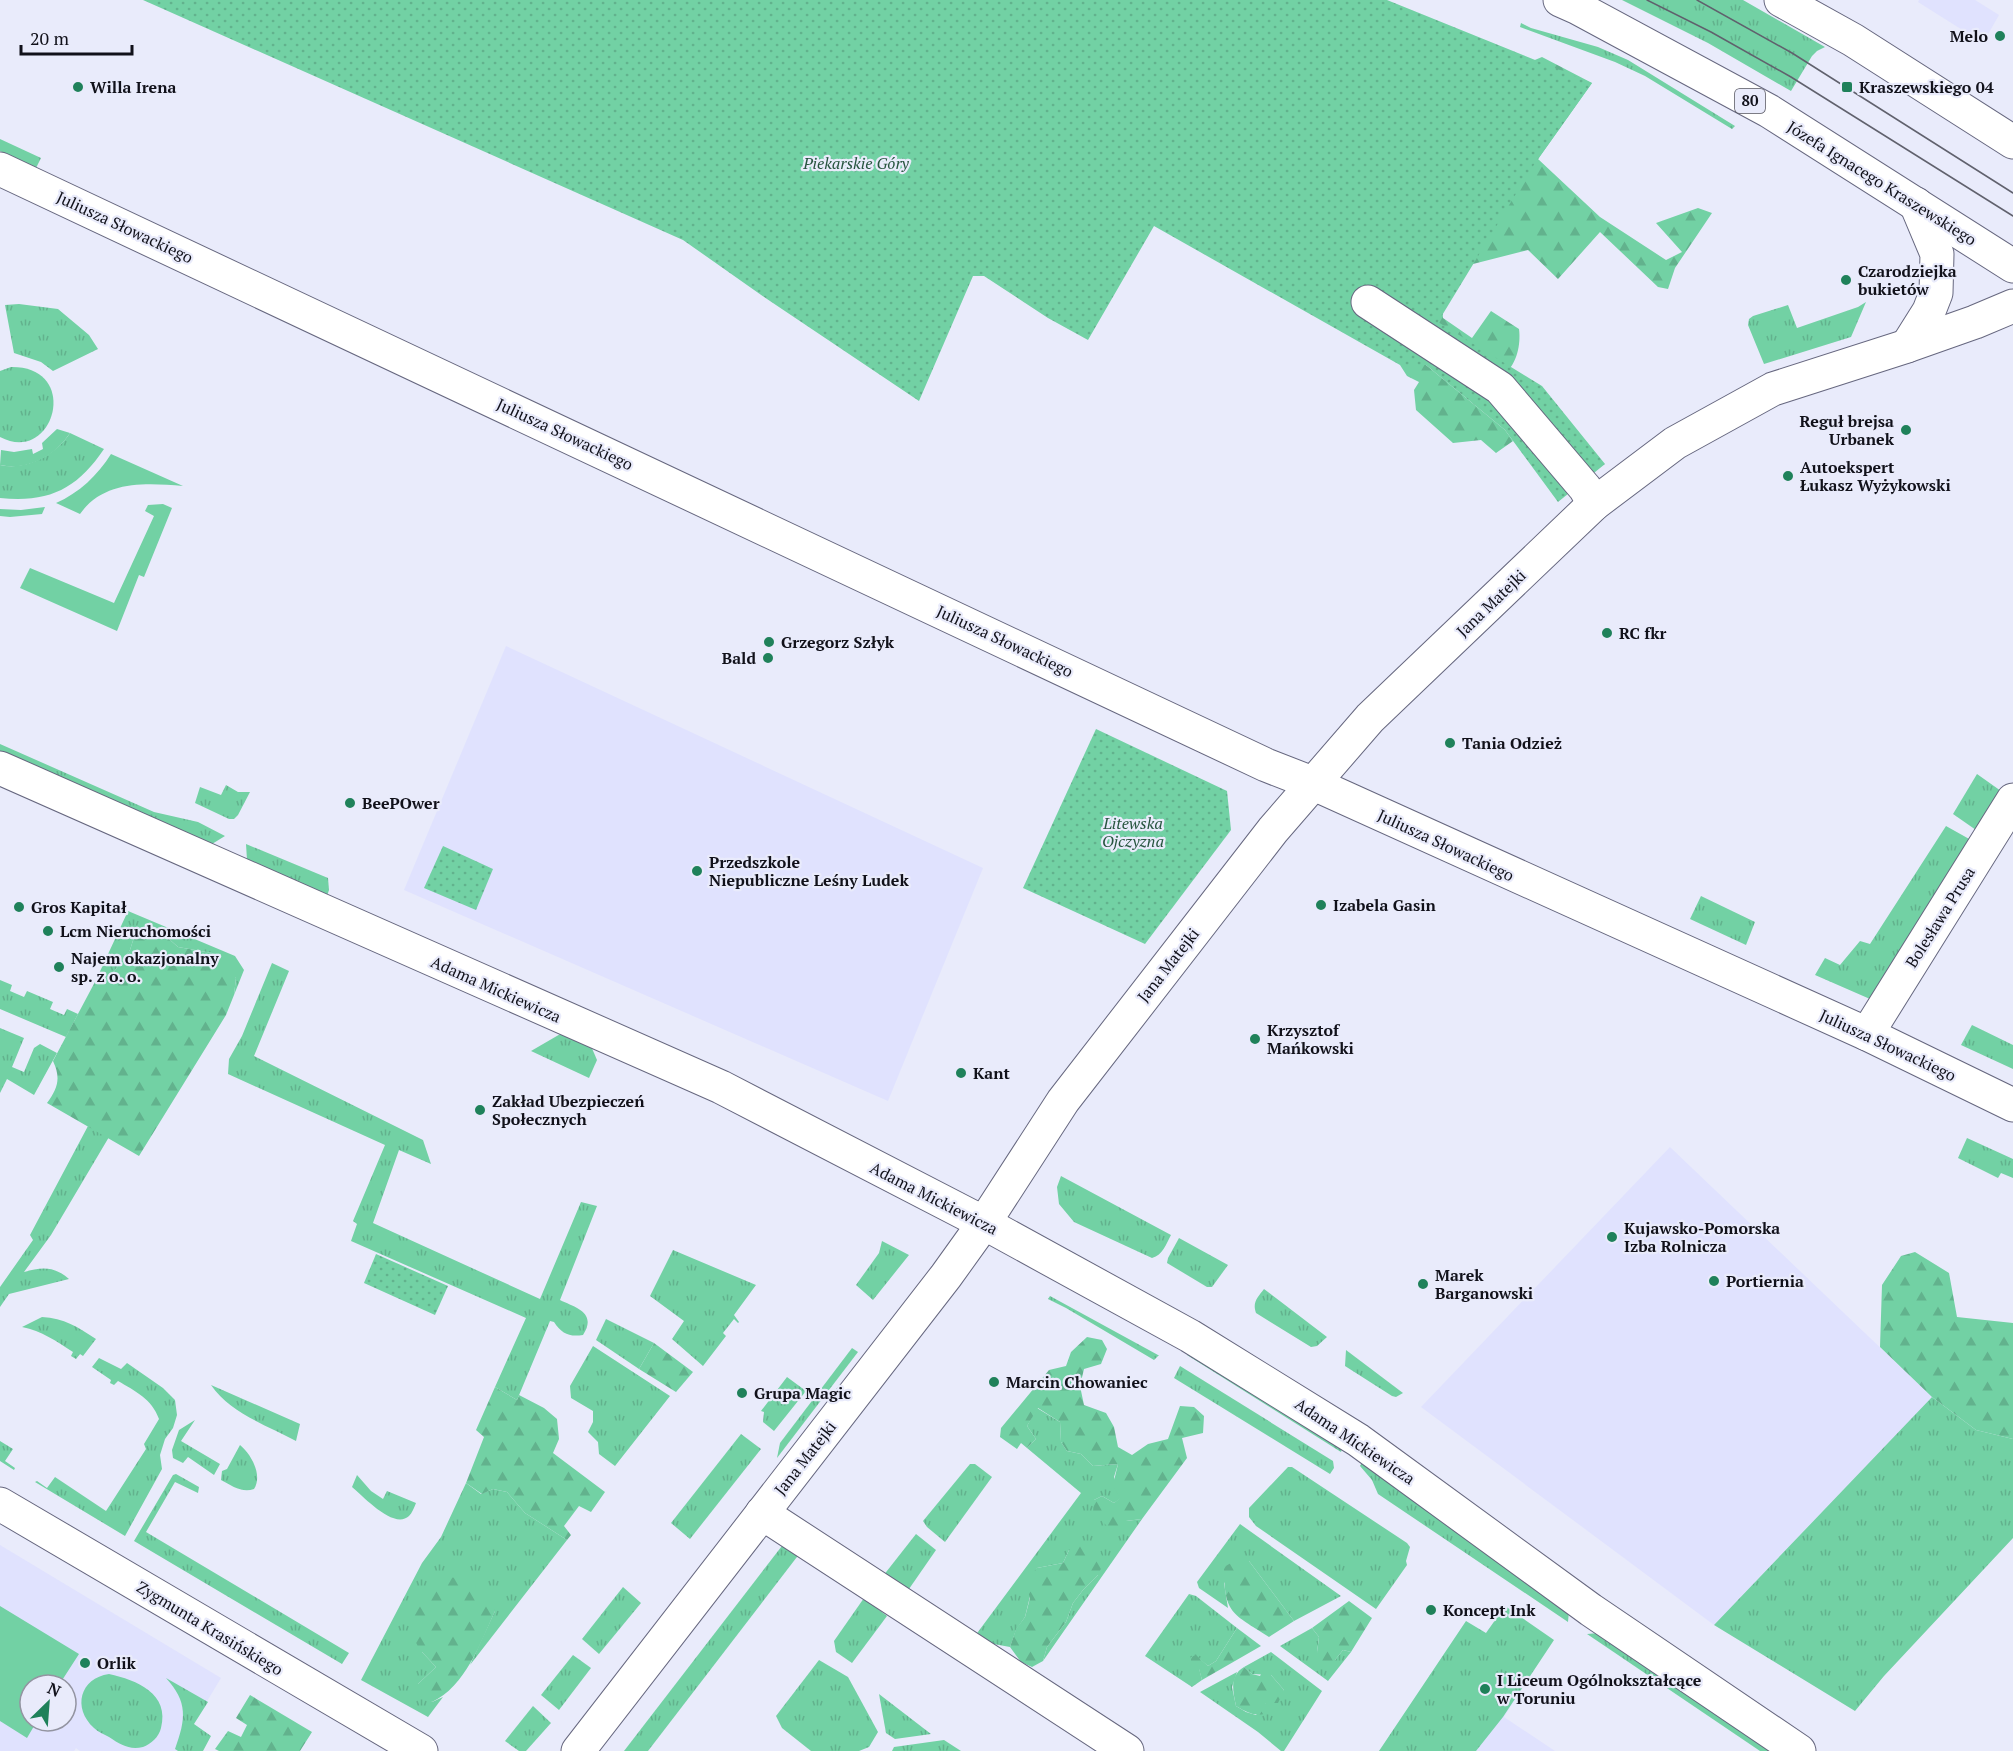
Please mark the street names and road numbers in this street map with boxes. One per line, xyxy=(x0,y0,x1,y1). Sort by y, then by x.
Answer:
road number: 80 xyxy=(1735,89,1765,113)
street label: Józefa Ignacego Kraszewskiego xyxy=(1783,116,1981,251)
street label: Juliusza Słowackiego xyxy=(53,186,197,268)
street label: Juliusza Słowackiego xyxy=(493,393,637,475)
street label: Jana Matejki xyxy=(1451,564,1531,642)
street label: Juliusza Słowackiego xyxy=(933,600,1077,682)
street label: Juliusza Słowackiego xyxy=(1374,804,1518,886)
street label: Bolesława Prusa xyxy=(1900,862,1980,972)
street label: Jana Matejki xyxy=(1132,923,1204,1007)
street label: Adama Mickiewicza xyxy=(427,950,565,1028)
street label: Juliusza Słowackiego xyxy=(1816,1004,1960,1086)
street label: Adama Mickiewicza xyxy=(866,1156,1002,1240)
street label: Adama Mickiewicza xyxy=(1291,1393,1419,1489)
street label: Jana Matejki xyxy=(769,1416,841,1500)
street label: Zygmunta Krasińskiego xyxy=(133,1576,287,1681)

